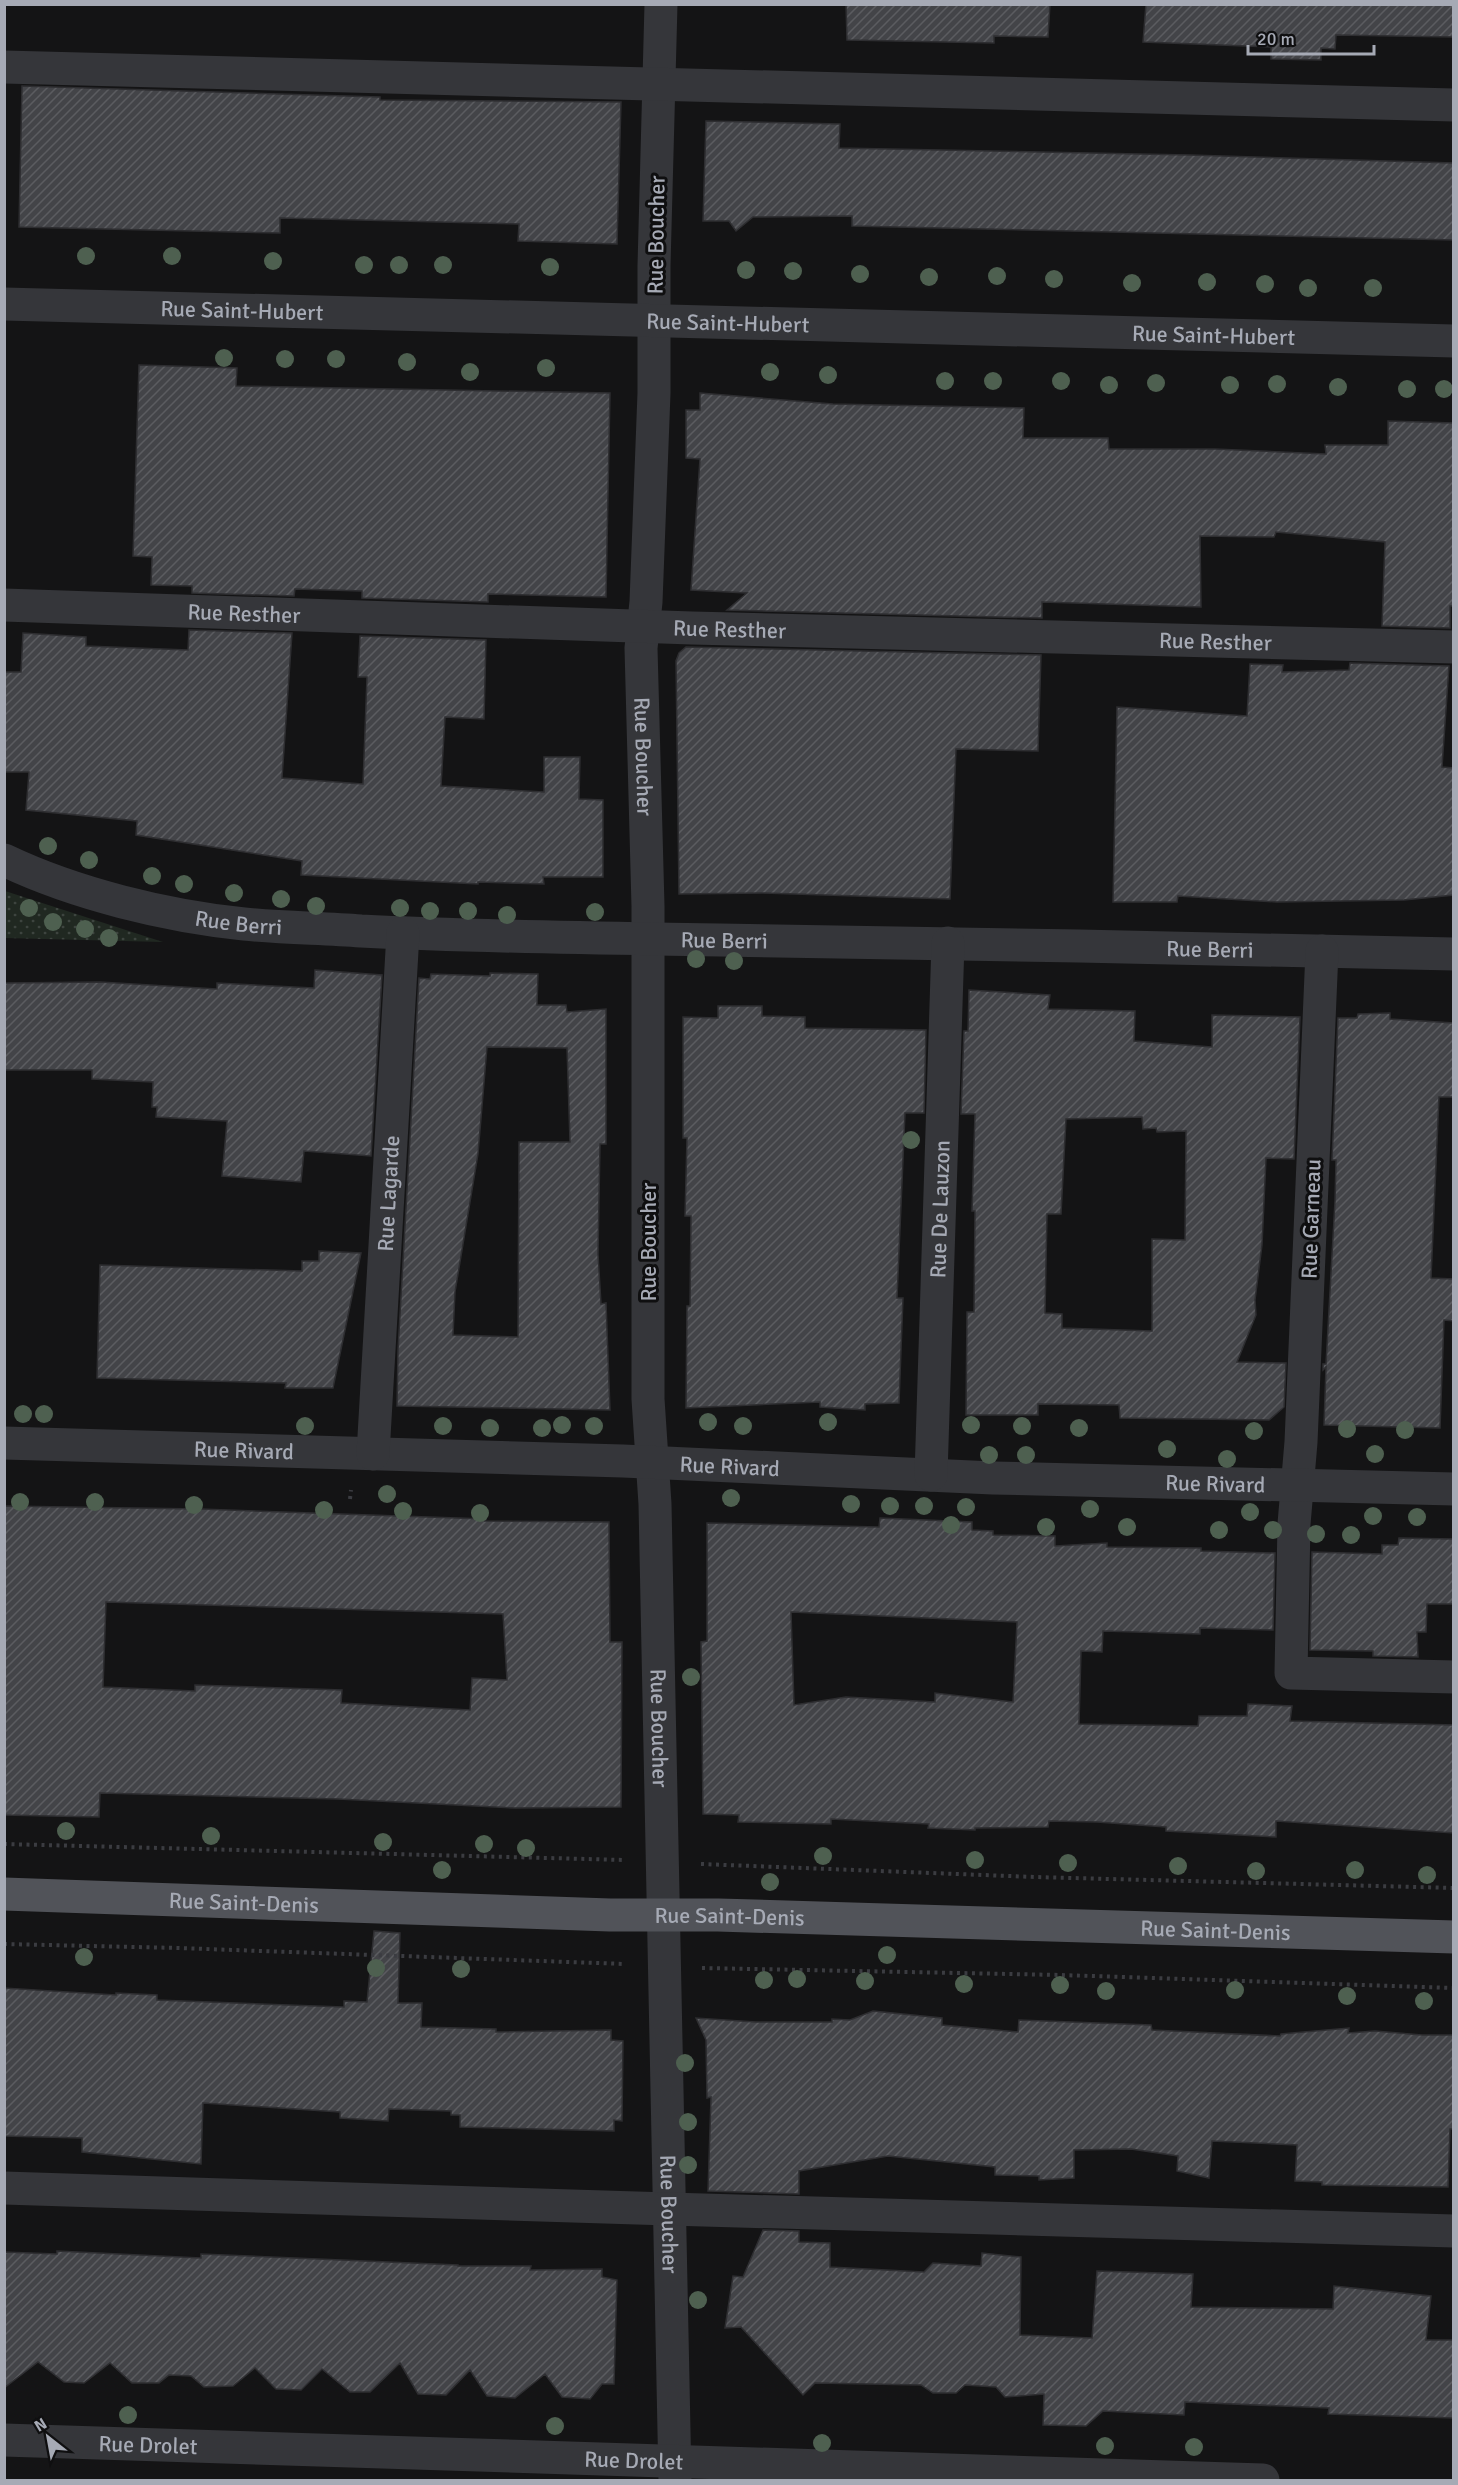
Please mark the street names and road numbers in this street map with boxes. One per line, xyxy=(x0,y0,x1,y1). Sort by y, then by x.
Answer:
street label: Rue Boucher xyxy=(641,175,671,295)
street label: Rue Saint-Hubert xyxy=(160,294,324,326)
street label: Rue Saint-Hubert xyxy=(646,307,810,338)
street label: Rue Saint-Hubert xyxy=(1132,319,1296,350)
street label: Rue Resther xyxy=(187,598,301,628)
street label: Rue Resther xyxy=(673,614,786,644)
street label: Rue Resther xyxy=(1159,626,1272,656)
street label: Rue Boucher xyxy=(629,697,659,816)
street label: Rue Berri xyxy=(193,904,283,940)
street label: Rue Berri xyxy=(680,926,768,954)
street label: Rue Berri xyxy=(1166,934,1254,963)
street label: Rue Lagarde xyxy=(371,1135,405,1252)
street label: Rue De Lauzon xyxy=(924,1140,955,1279)
street label: Rue Garneau xyxy=(1295,1158,1327,1280)
street label: Rue Boucher xyxy=(635,1183,662,1301)
street label: Rue Rivard xyxy=(193,1435,294,1465)
street label: Rue Rivard xyxy=(679,1450,780,1482)
street label: Rue Rivard xyxy=(1165,1469,1266,1498)
street label: Rue Boucher xyxy=(645,1668,674,1788)
street label: Rue Saint-Denis xyxy=(168,1886,319,1918)
street label: Rue Saint-Denis xyxy=(654,1902,805,1931)
street label: Rue Saint-Denis xyxy=(1140,1914,1291,1946)
street label: Rue Boucher xyxy=(655,2154,684,2274)
street label: Rue Drolet xyxy=(98,2430,198,2460)
street label: Rue Drolet xyxy=(584,2445,684,2475)

